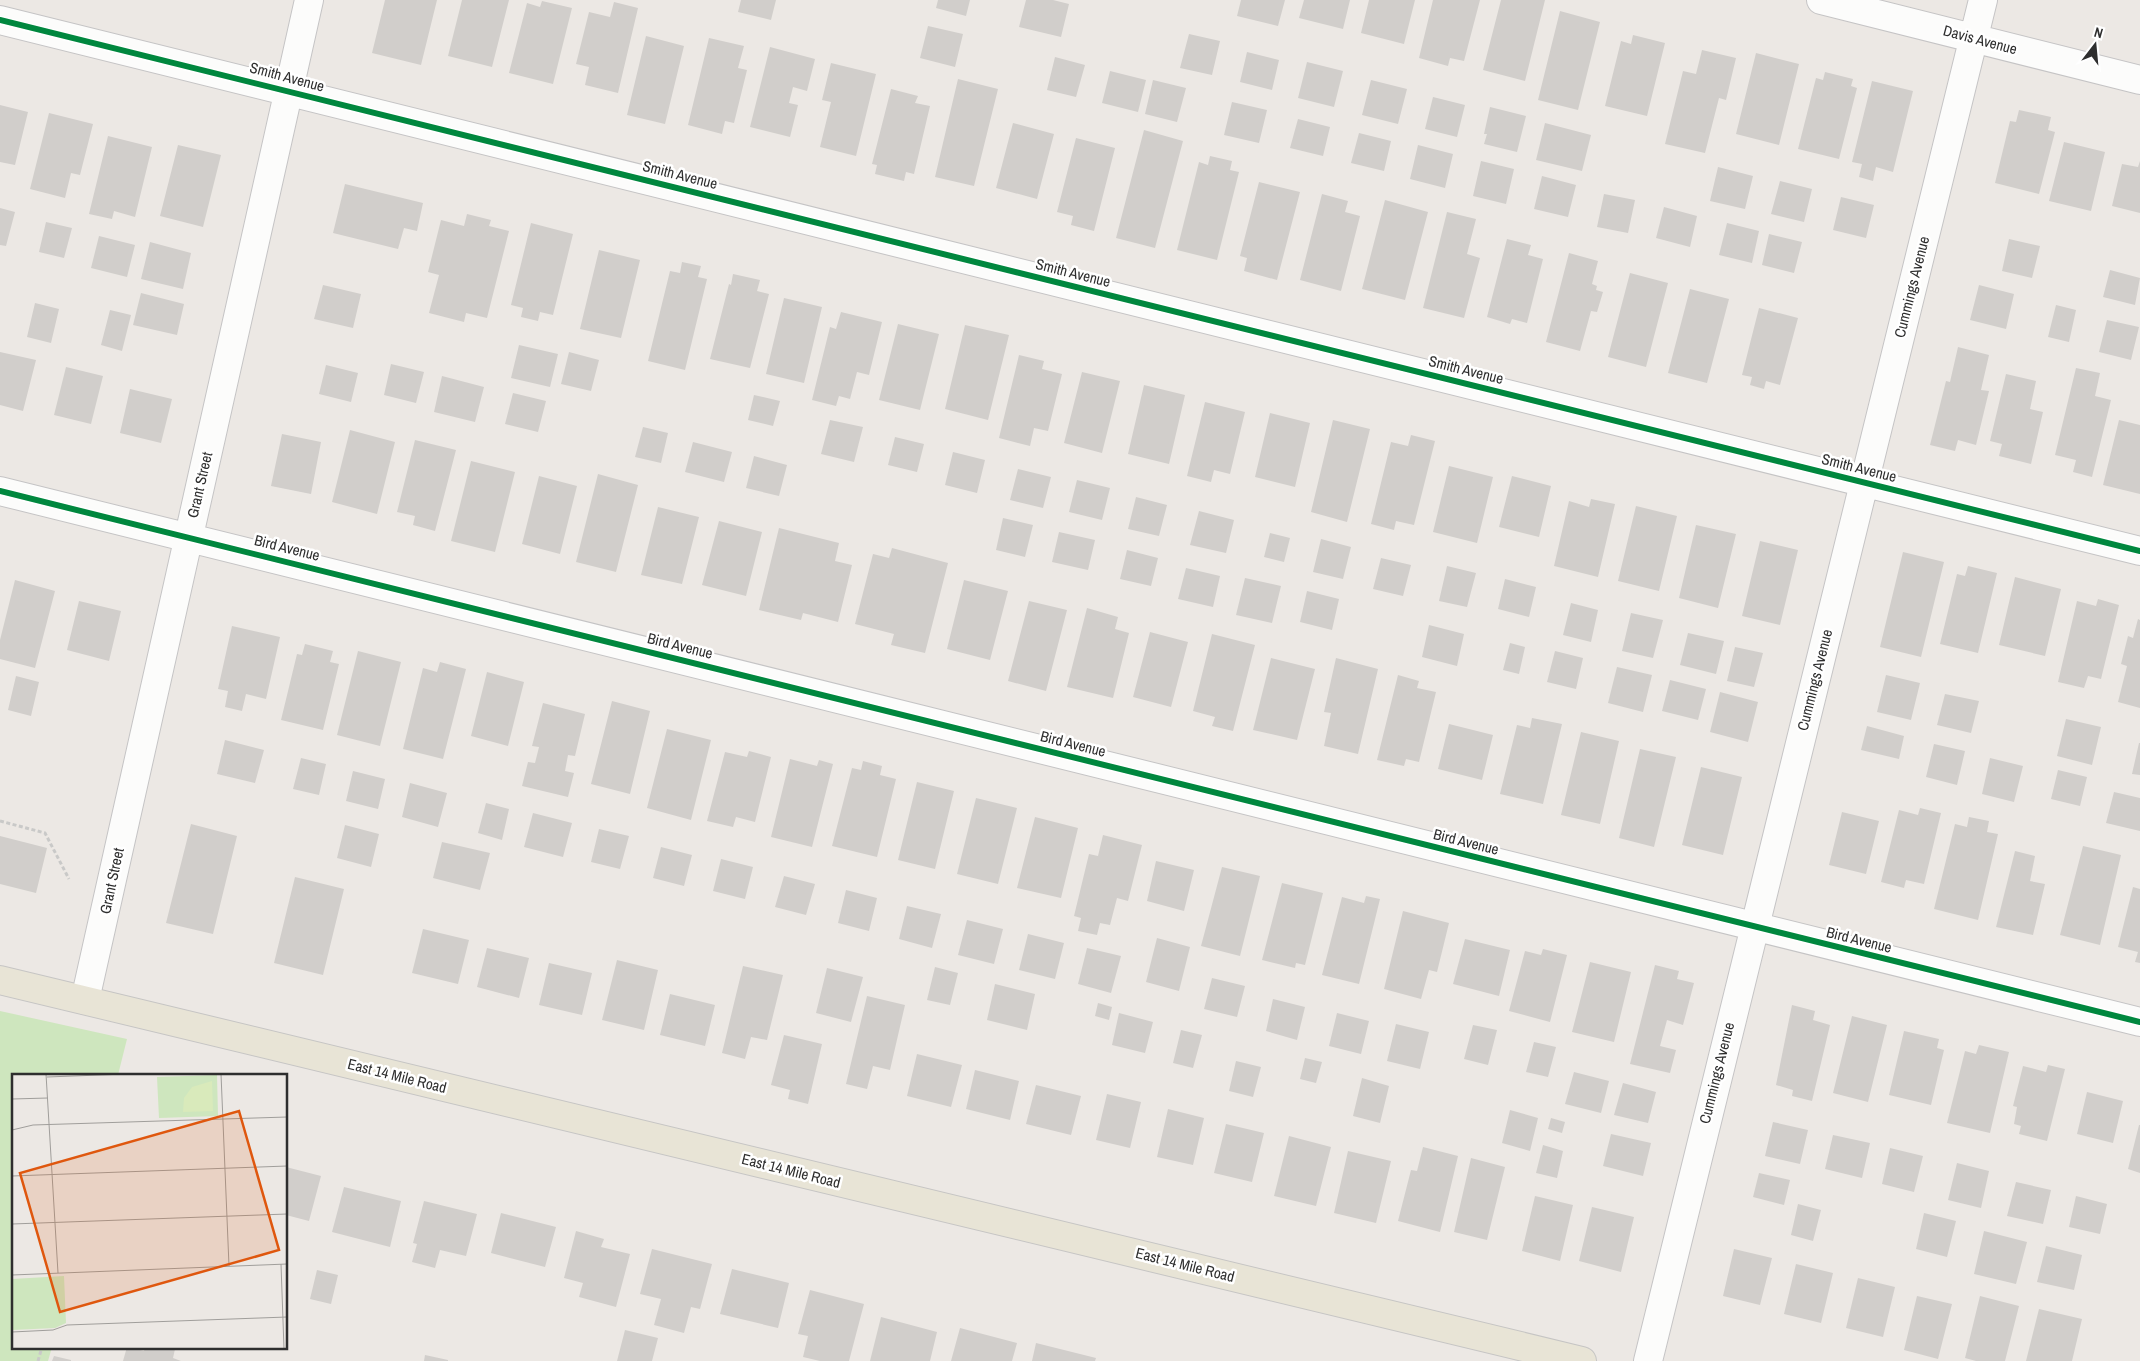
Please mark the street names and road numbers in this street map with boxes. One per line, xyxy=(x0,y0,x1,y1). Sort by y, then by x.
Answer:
street label: Davis Avenue xyxy=(1941,20,2020,59)
street label: Smith Avenue xyxy=(248,56,327,97)
street label: Smith Avenue xyxy=(641,155,720,194)
street label: Cummings Avenue xyxy=(1889,234,1934,340)
street label: Smith Avenue xyxy=(1034,253,1113,292)
street label: Smith Avenue xyxy=(1427,350,1506,389)
street label: Smith Avenue xyxy=(1820,448,1899,487)
street label: Grant Street xyxy=(182,449,217,520)
street label: Bird Avenue xyxy=(252,529,322,566)
street label: Bird Avenue xyxy=(645,627,715,664)
street label: Cummings Avenue xyxy=(1792,627,1837,733)
street label: Bird Avenue xyxy=(1038,725,1108,762)
street label: Bird Avenue xyxy=(1431,823,1501,860)
street label: Grant Street xyxy=(94,845,129,916)
street label: Bird Avenue xyxy=(1824,921,1894,958)
street label: Cummings Avenue xyxy=(1694,1020,1739,1126)
street label: East 14 Mile Road xyxy=(345,1053,449,1098)
street label: East 14 Mile Road xyxy=(739,1148,843,1193)
street label: East 14 Mile Road xyxy=(1133,1242,1237,1287)

